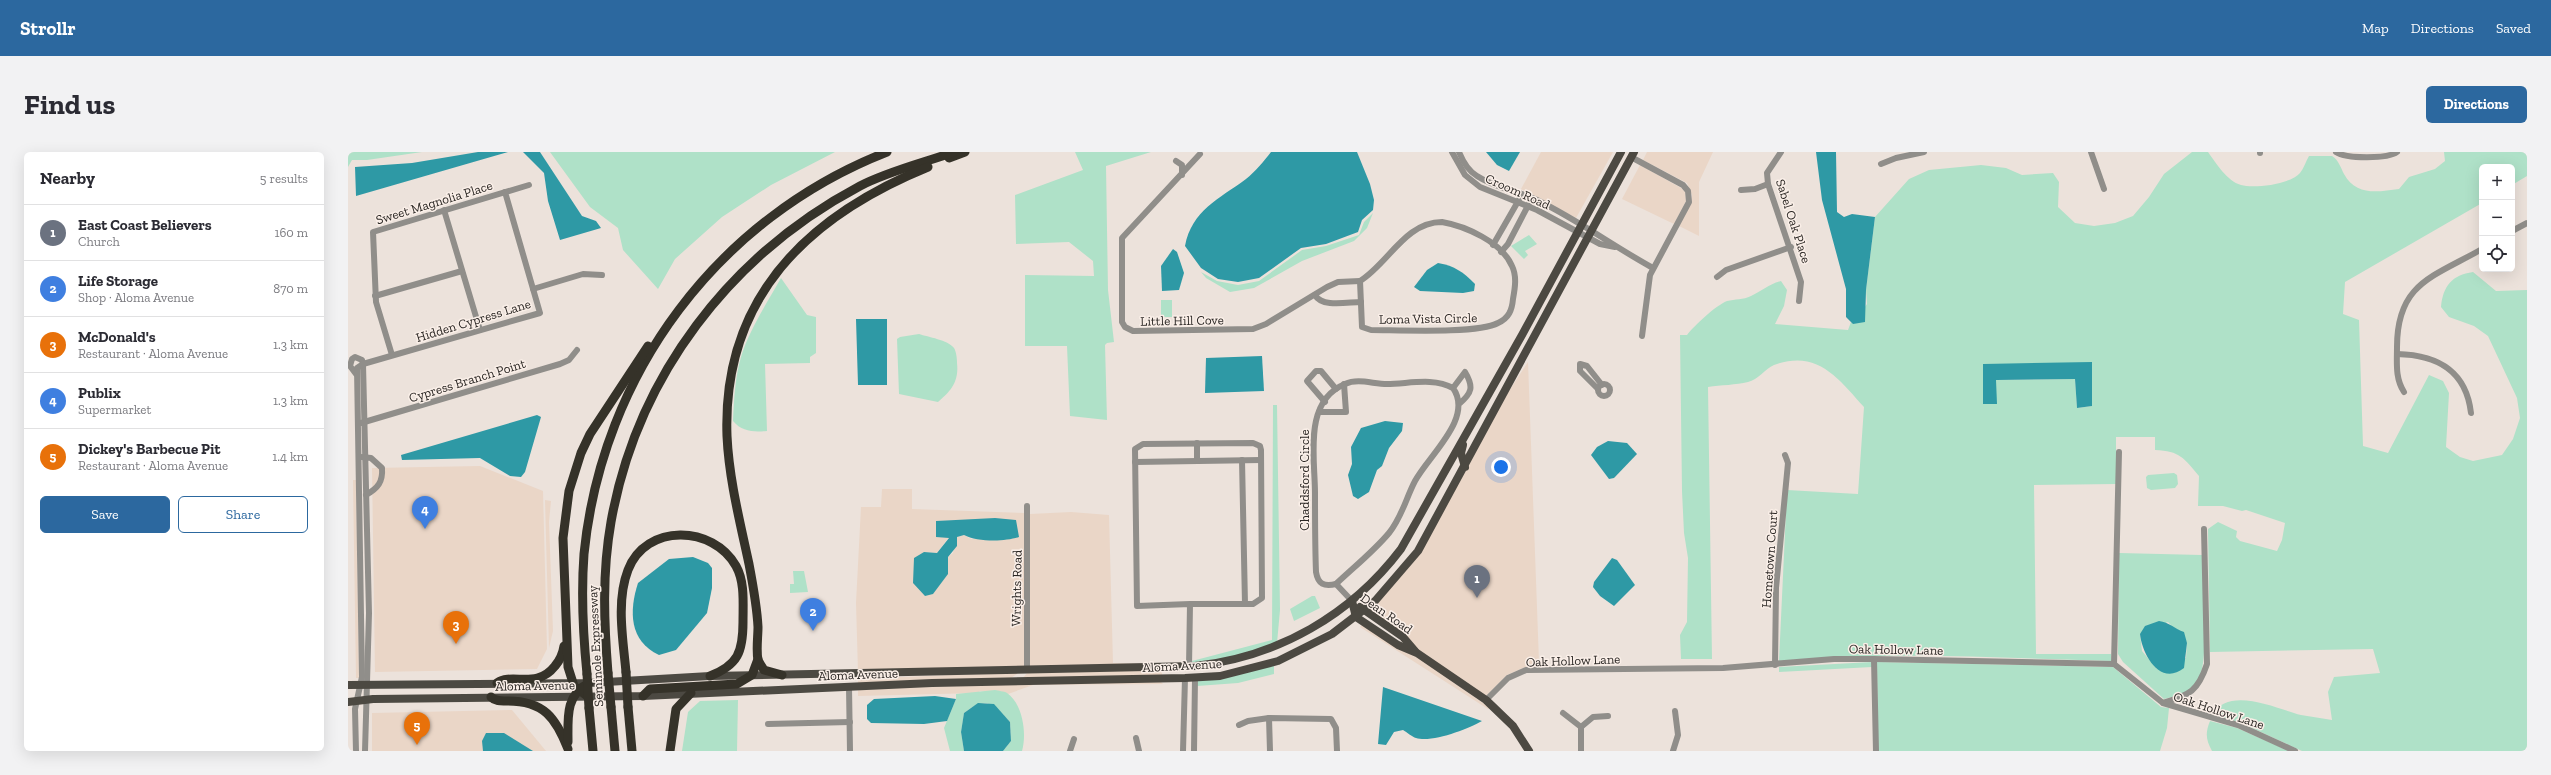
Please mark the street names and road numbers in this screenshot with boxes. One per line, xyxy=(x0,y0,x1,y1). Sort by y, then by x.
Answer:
street label: Croom Road xyxy=(1483,171,1553,212)
street label: Sabel Oak Place xyxy=(1773,177,1814,265)
street label: Sweet Magnolia Place xyxy=(374,178,494,227)
street label: Hidden Cypress Lane xyxy=(414,296,532,345)
street label: Loma Vista Circle xyxy=(1379,310,1477,327)
street label: Little Hill Cove xyxy=(1140,312,1224,329)
street label: Cypress Branch Point xyxy=(407,356,527,405)
street label: Chaddsford Circle xyxy=(1297,429,1312,531)
street label: Hometown Court xyxy=(1759,510,1780,608)
street label: Wrights Road xyxy=(1008,550,1025,626)
street label: Seminole Expressway xyxy=(585,585,606,707)
street label: Dean Road xyxy=(1358,590,1416,637)
street label: Oak Hollow Lane xyxy=(1849,641,1943,658)
street label: Oak Hollow Lane xyxy=(1525,651,1621,670)
street label: Aloma Avenue xyxy=(1142,656,1222,675)
street label: Aloma Avenue xyxy=(818,666,898,683)
street label: Aloma Avenue xyxy=(495,677,575,694)
street label: Oak Hollow Lane xyxy=(2172,689,2266,732)

